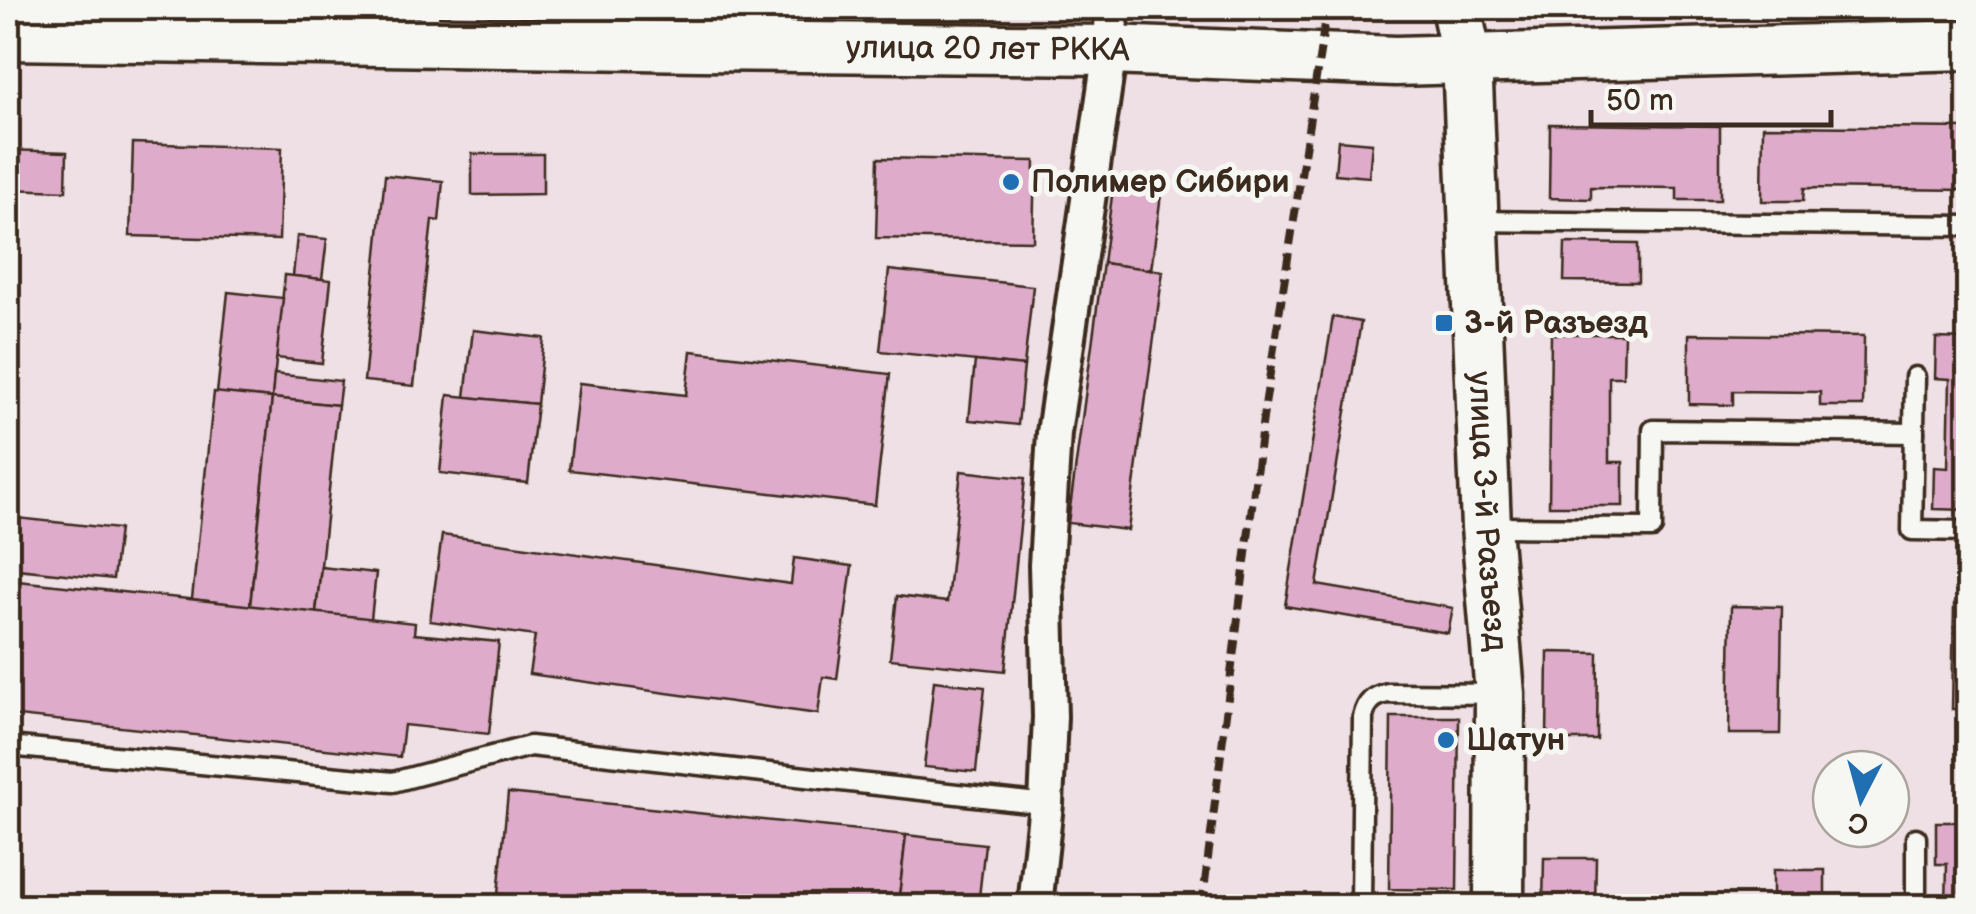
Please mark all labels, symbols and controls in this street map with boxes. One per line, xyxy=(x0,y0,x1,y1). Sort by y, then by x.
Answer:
street label: улица 20 лет РККА xyxy=(846,28,1131,70)
scale bar xyxy=(1591,65,1831,127)
text: 50 m xyxy=(1606,83,1674,119)
place label: Полимер Сибири xyxy=(1031,163,1290,202)
marker: Полимер Сибири xyxy=(1000,171,1022,193)
place label: 3-й Разъезд xyxy=(1464,304,1648,343)
marker: 3-й Разъезд xyxy=(1433,312,1455,334)
street label: улица 3-й Разъезд xyxy=(1460,370,1516,653)
place label: Шатун xyxy=(1466,721,1565,760)
marker: Шатун xyxy=(1435,729,1457,751)
north arrow xyxy=(1811,749,1911,849)
text: С xyxy=(1847,805,1870,840)

